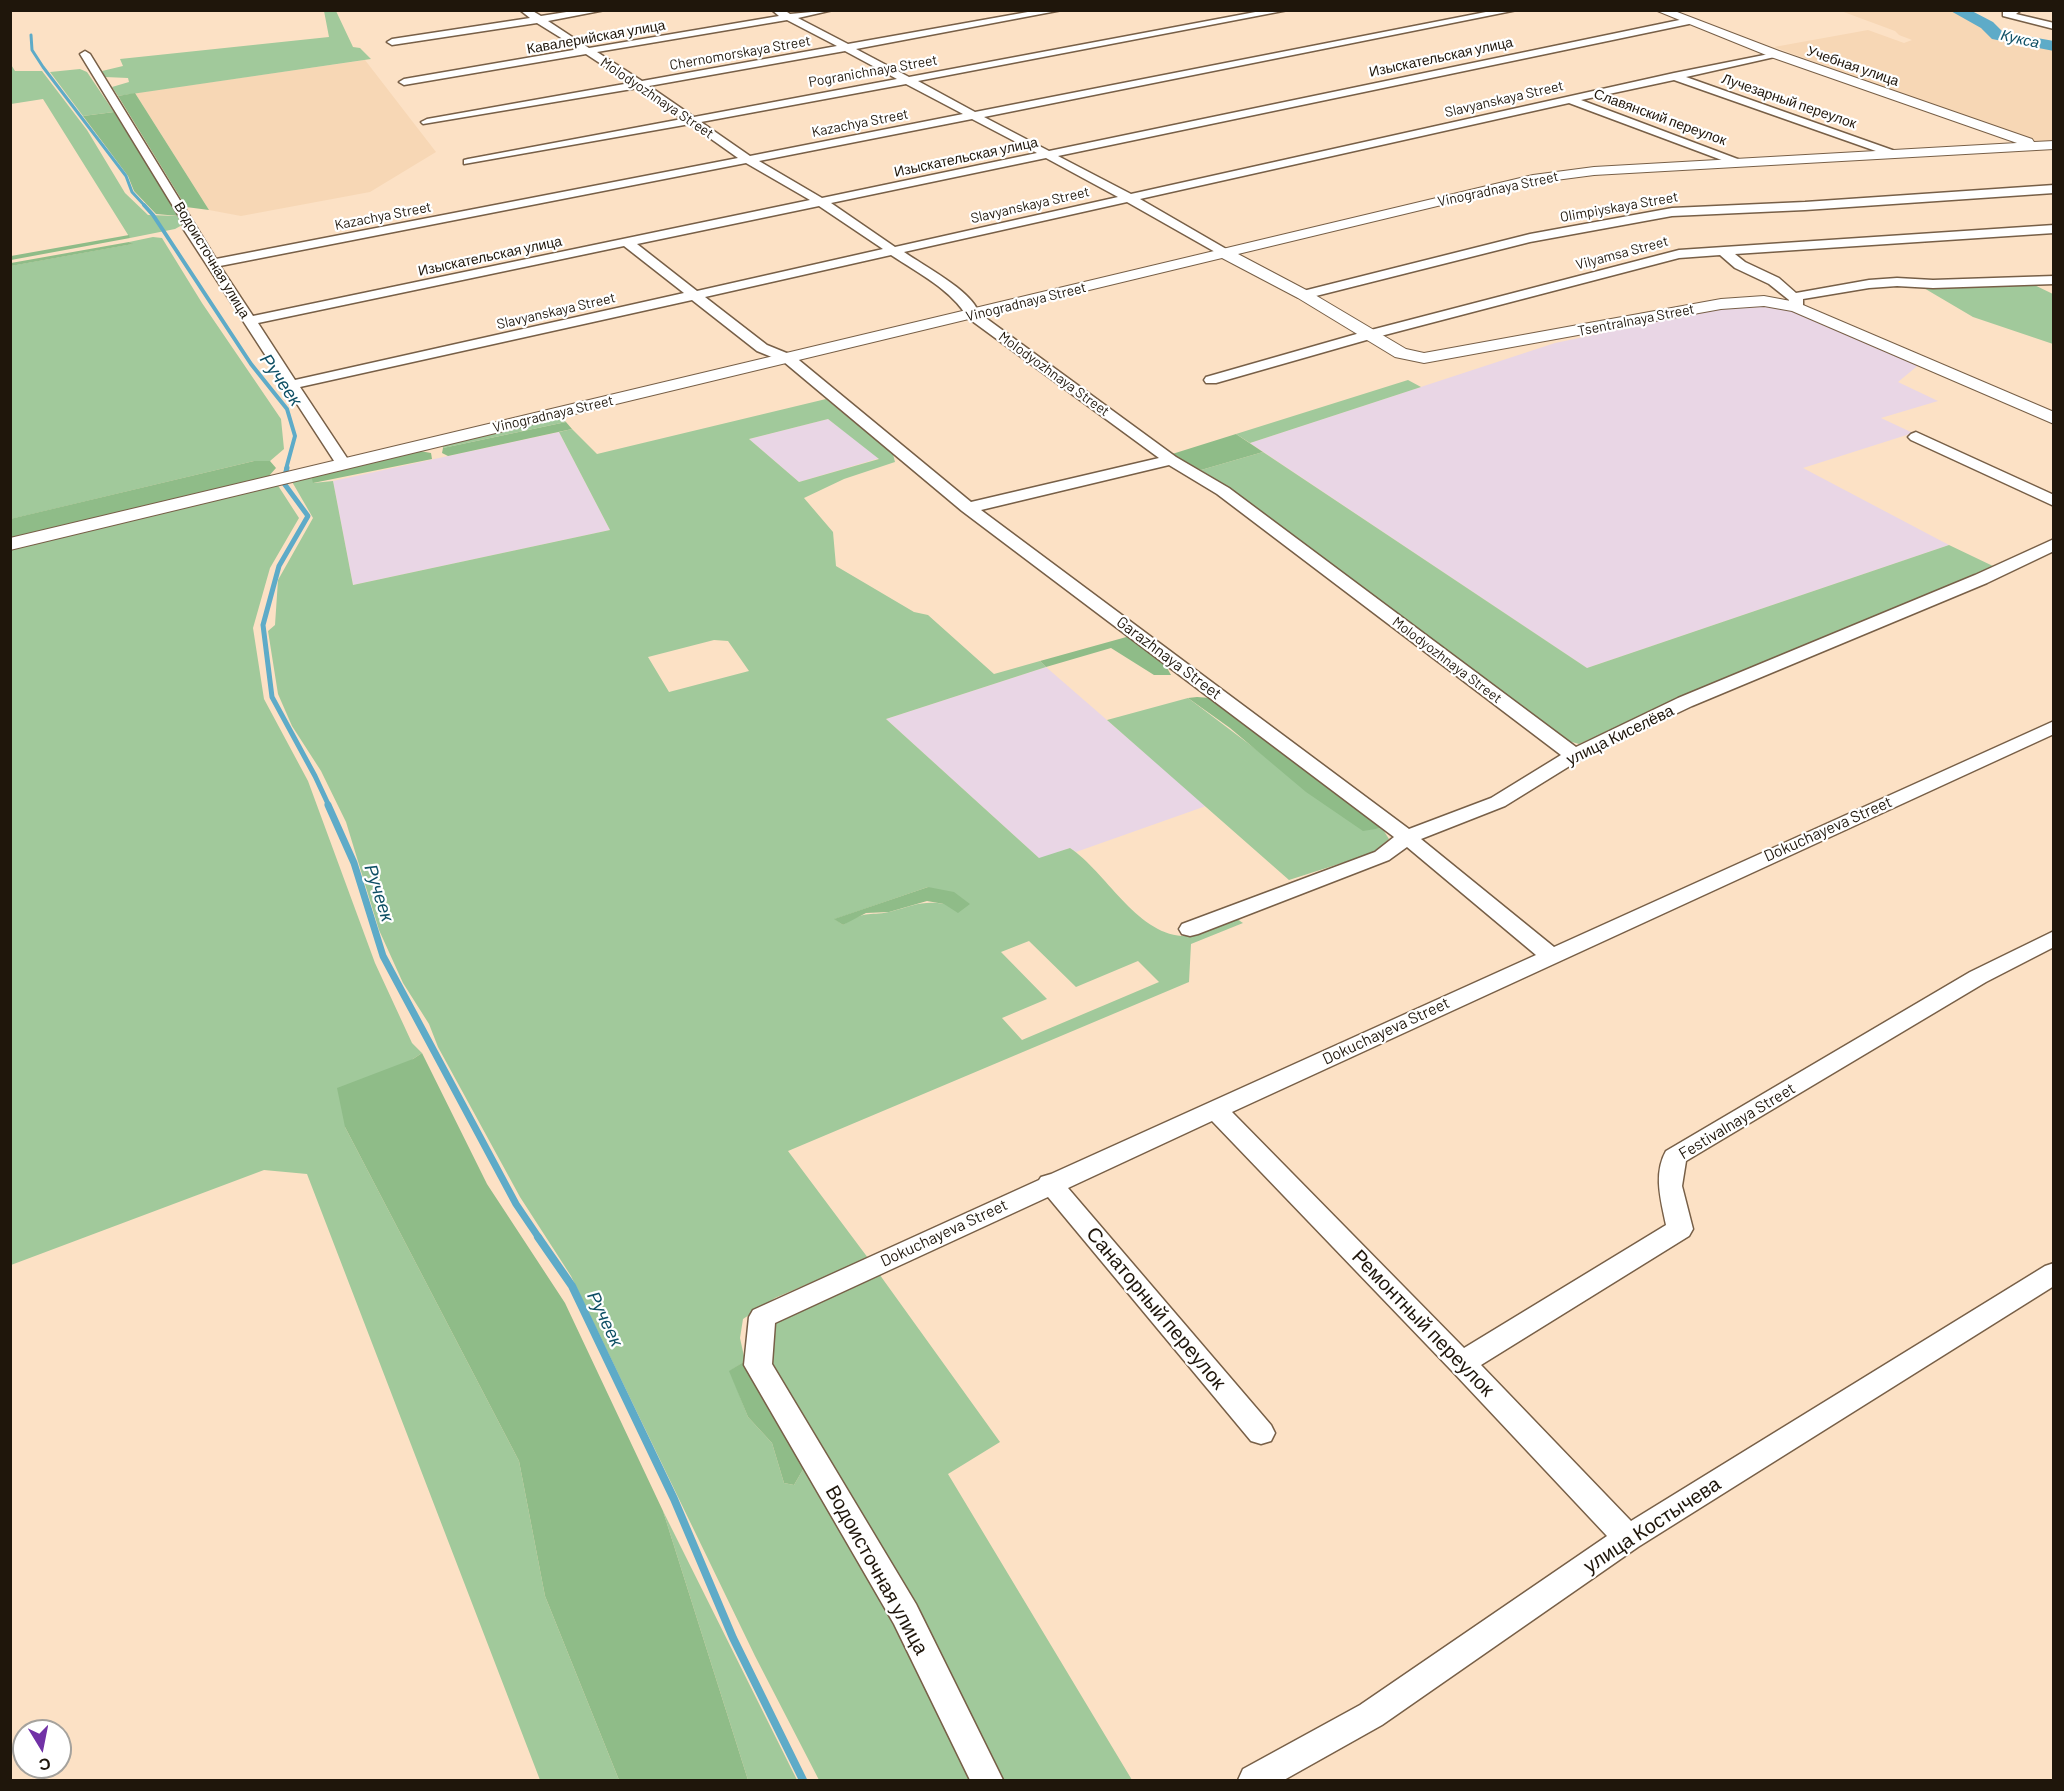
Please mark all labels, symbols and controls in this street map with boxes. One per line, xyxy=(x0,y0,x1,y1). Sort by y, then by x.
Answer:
street label: Кавалерийская улица xyxy=(525,17,667,57)
water label: Кукса xyxy=(1999,26,2041,52)
street label: Chernomorskaya Street xyxy=(668,32,812,74)
street label: Изыскательская улица xyxy=(1368,34,1514,80)
street label: Учебная улица xyxy=(1805,42,1901,90)
street label: Pogranichnaya Street xyxy=(807,51,939,91)
street label: Molodyozhnaya Street xyxy=(597,54,717,142)
street label: Лучезарный переулок xyxy=(1719,70,1859,132)
street label: Slavyanskaya Street xyxy=(1443,77,1565,121)
street label: Славянский переулок xyxy=(1591,85,1729,149)
street label: Kazachya Street xyxy=(810,105,910,141)
street label: Изыскательская улица xyxy=(893,134,1039,180)
street label: Vinogradnaya Street xyxy=(1436,168,1560,210)
street label: Slavyanskaya Street xyxy=(969,183,1091,227)
street label: Olimpiyskaya Street xyxy=(1559,188,1679,226)
street label: Kazachya Street xyxy=(333,198,433,234)
street label: Водоисточная улица xyxy=(171,199,253,321)
street label: Изыскательская улица xyxy=(417,233,563,279)
street label: Vilyamsa Street xyxy=(1574,233,1670,273)
street label: Vinogradnaya Street xyxy=(964,279,1088,325)
street label: Slavyanskaya Street xyxy=(495,289,617,333)
street label: Tsentralnaya Street xyxy=(1576,300,1696,340)
street label: Molodyozhnaya Street xyxy=(995,328,1113,420)
water label: Ручеек xyxy=(255,350,307,410)
street label: Vinogradnaya Street xyxy=(491,392,615,436)
street label: Garazhnaya Street xyxy=(1113,612,1225,704)
street label: Molodyozhnaya Street xyxy=(1389,613,1505,707)
street label: улица Киселёва xyxy=(1563,701,1677,769)
street label: Dokuchayeva Street xyxy=(1761,792,1895,866)
water label: Ручеек xyxy=(360,862,398,924)
street label: Dokuchayeva Street xyxy=(1319,993,1453,1069)
street label: Festivalnaya Street xyxy=(1675,1079,1799,1163)
street label: Dokuchayeva Street xyxy=(877,1195,1011,1271)
street label: Санаторный переулок xyxy=(1081,1222,1231,1394)
street label: Ремонтный переулок xyxy=(1347,1245,1499,1401)
water label: Ручеек xyxy=(582,1288,628,1350)
street label: улица Костычева xyxy=(1579,1472,1725,1578)
street label: Водоисточная улица xyxy=(820,1481,934,1659)
north arrow xyxy=(12,1719,72,1779)
text: С xyxy=(38,1755,52,1776)

